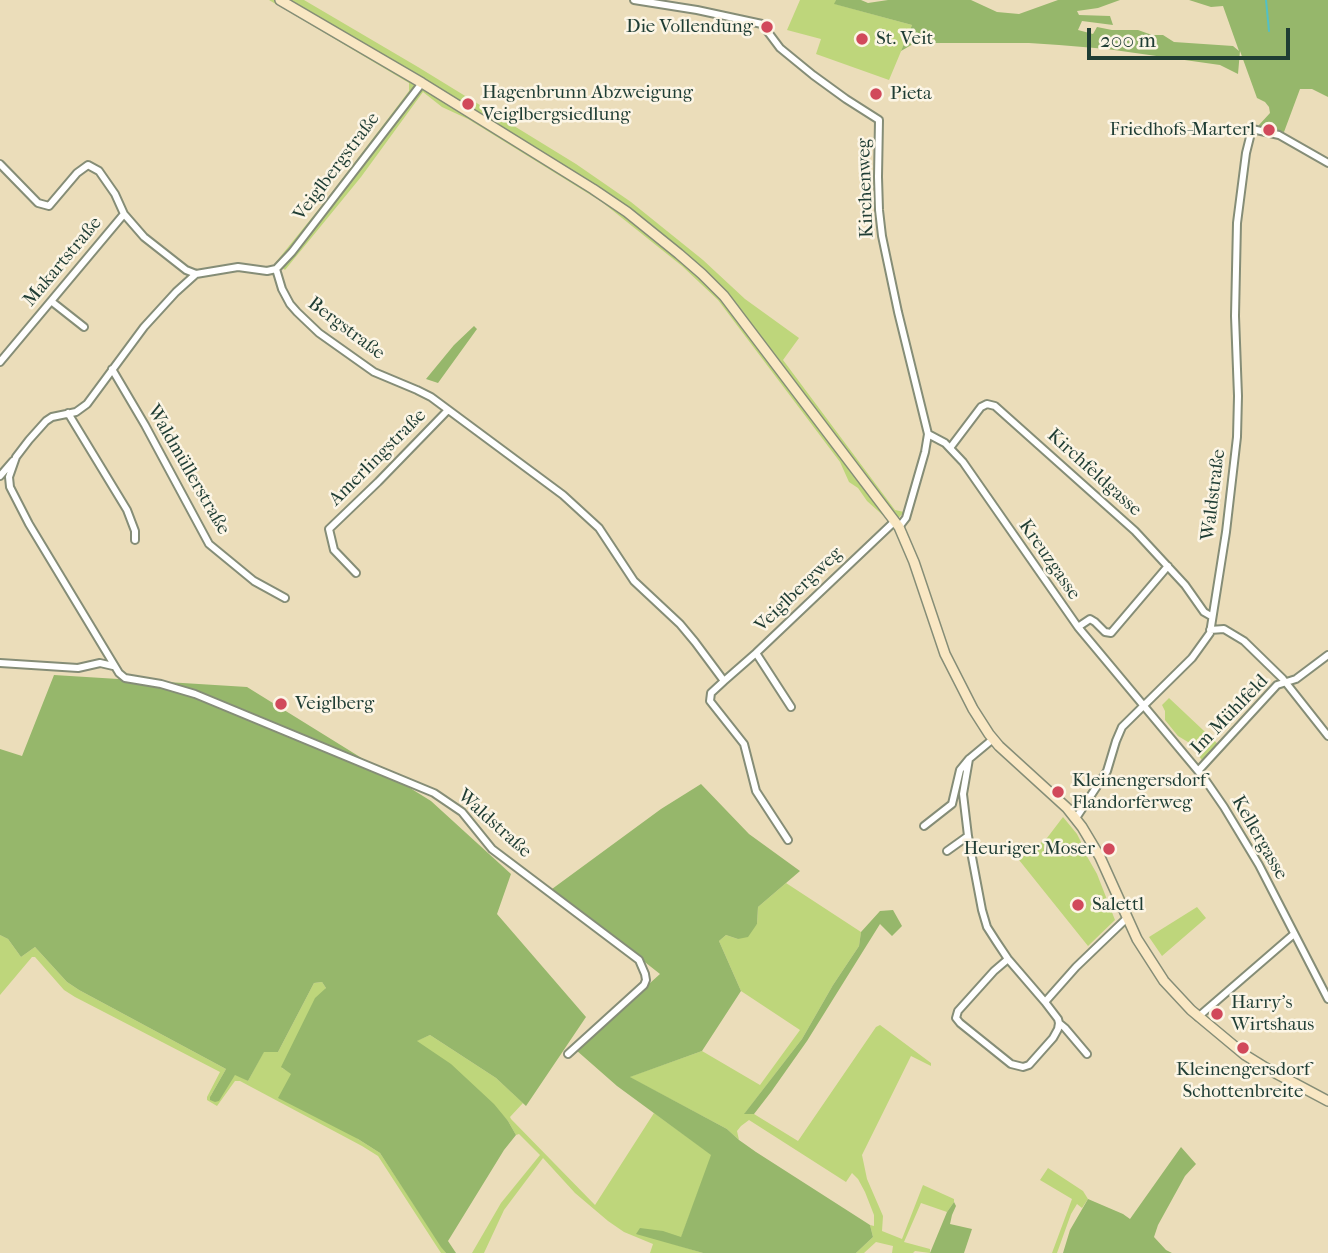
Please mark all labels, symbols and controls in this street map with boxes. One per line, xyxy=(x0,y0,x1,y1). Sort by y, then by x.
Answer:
scale bar xyxy=(1090,14,1293,58)
place label: Die Vollendung xyxy=(626,16,753,38)
marker: Die Vollendung xyxy=(759,19,775,35)
place label: St. Veit xyxy=(876,28,933,50)
text: 200 m xyxy=(1100,28,1156,52)
marker: St. Veit xyxy=(854,31,870,47)
place label: Hagenbrunn Abzweigung Veiglbergsiedlung xyxy=(482,82,693,126)
place label: Pieta xyxy=(890,83,932,105)
marker: Pieta xyxy=(868,86,884,102)
marker: Hagenbrunn Abzweigung Veiglbergsiedlung xyxy=(460,96,476,112)
street label: Veiglbergstraße xyxy=(289,108,385,226)
place label: Friedhofs-Marterl xyxy=(1109,119,1255,141)
marker: Friedhofs-Marterl xyxy=(1261,122,1277,138)
street label: Kirchenweg xyxy=(853,138,879,238)
street label: Makartstraße xyxy=(19,212,107,312)
street label: Bergstraße xyxy=(303,293,389,365)
street label: Waldmüllerstraße xyxy=(142,401,234,539)
street label: Amerlingstraße xyxy=(325,405,431,511)
street label: Kirchfeldgasse xyxy=(1042,425,1146,521)
street label: Waldstraße xyxy=(1197,448,1231,542)
street label: Kreuzgasse xyxy=(1013,516,1085,604)
street label: Veiglbergweg xyxy=(751,543,847,637)
street label: Im Mühlfeld xyxy=(1186,670,1274,760)
place label: Veiglberg xyxy=(295,693,374,715)
marker: Veiglberg xyxy=(273,696,289,712)
place label: Kleinengersdorf Flandorferweg xyxy=(1072,770,1206,814)
marker: Kleinengersdorf Flandorferweg xyxy=(1050,784,1066,800)
street label: Waldstraße xyxy=(452,785,536,863)
street label: Kellergasse xyxy=(1226,792,1292,884)
place label: Heuriger Moser xyxy=(964,838,1095,860)
marker: Heuriger Moser xyxy=(1101,841,1117,857)
place label: Salettl xyxy=(1092,894,1144,916)
marker: Salettl xyxy=(1070,897,1086,913)
place label: Harry's Wirtshaus xyxy=(1231,992,1314,1036)
marker: Harry's Wirtshaus xyxy=(1209,1006,1225,1022)
marker: Kleinengersdorf Schottenbreite xyxy=(1235,1040,1251,1056)
place label: Kleinengersdorf Schottenbreite xyxy=(1176,1059,1310,1103)

